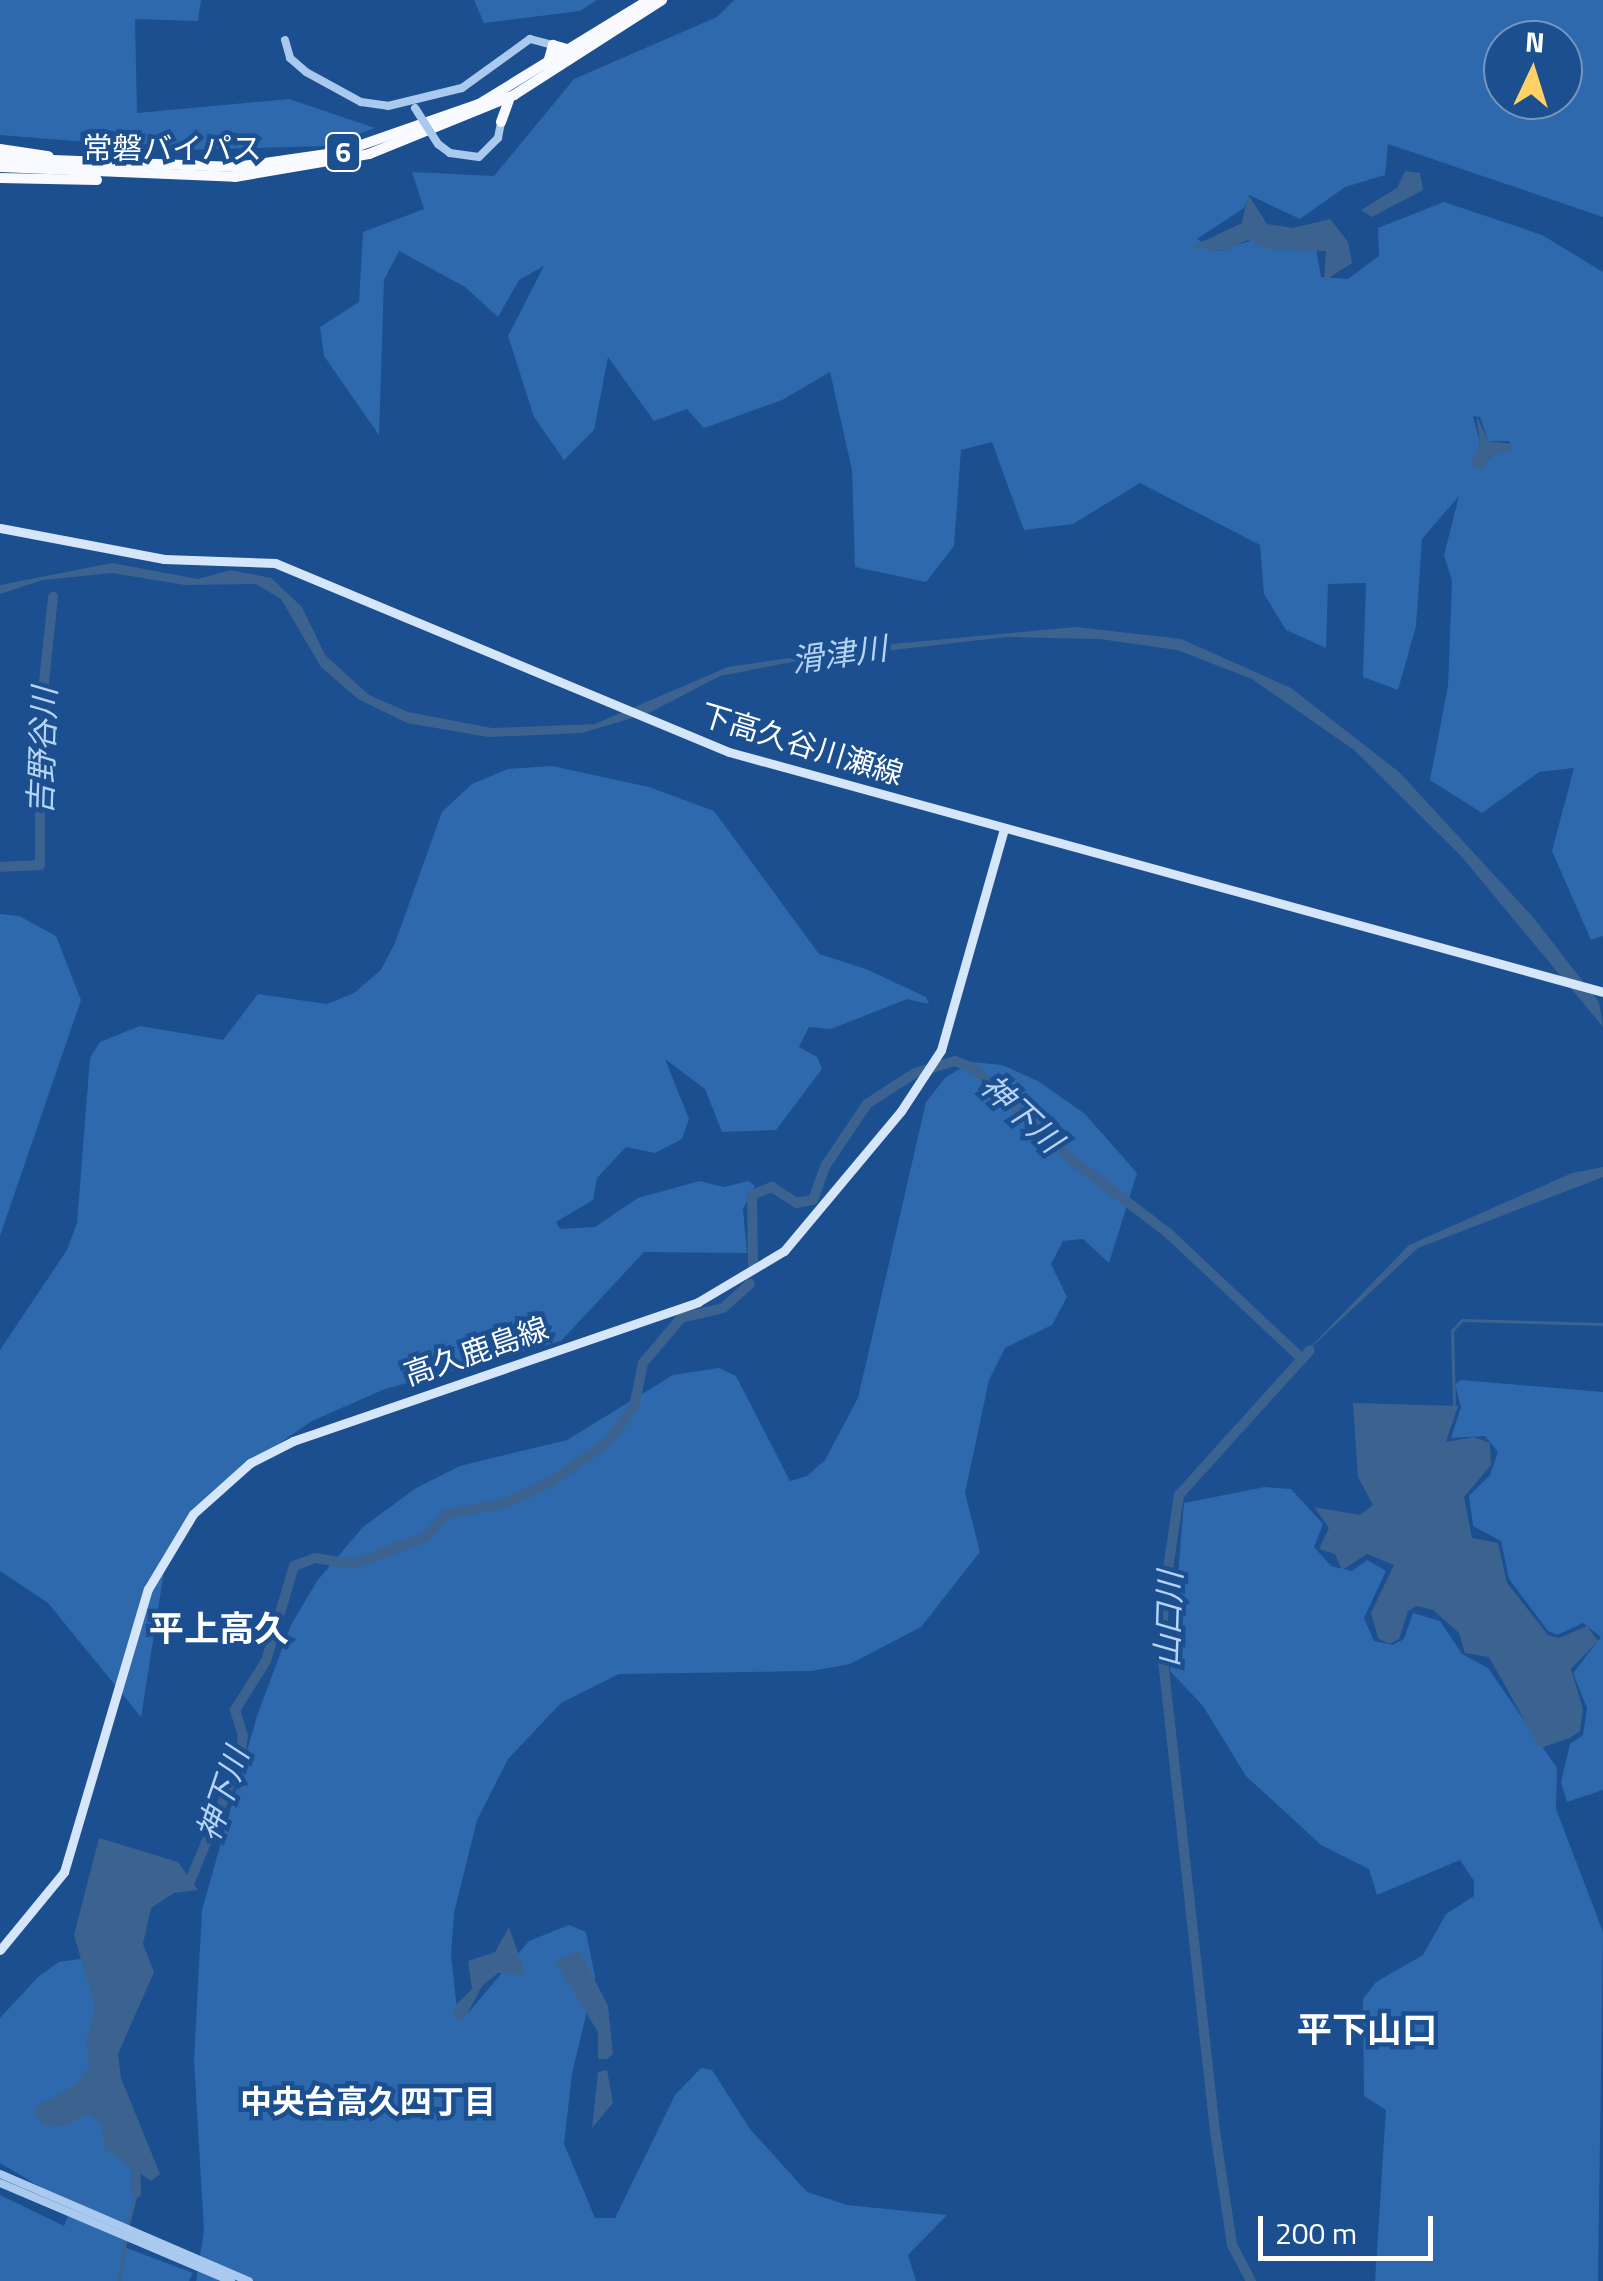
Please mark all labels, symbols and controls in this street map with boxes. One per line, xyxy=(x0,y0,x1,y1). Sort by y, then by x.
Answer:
text: N xyxy=(1524,19,1546,64)
north arrow xyxy=(1483,20,1583,120)
road number: 6 xyxy=(323,129,363,175)
street label: 常磐バイパス xyxy=(82,130,262,166)
water label: 滑津川 xyxy=(789,628,889,680)
water label: 吉野谷川 xyxy=(21,686,63,816)
street label: 下高久谷川瀬線 xyxy=(696,696,908,792)
water label: 神下川 xyxy=(974,1066,1070,1160)
street label: 高久鹿島線 xyxy=(399,1310,553,1392)
water label: 山口川 xyxy=(1147,1570,1189,1668)
district label: 平上高久 xyxy=(149,1607,289,1649)
water label: 神下川 xyxy=(188,1742,256,1846)
district label: 平下山口 xyxy=(1297,2008,1437,2050)
district label: 中央台高久四丁目 xyxy=(240,2082,496,2120)
scale bar xyxy=(1263,2196,1438,2258)
text: 200 m xyxy=(1275,2210,1357,2256)

